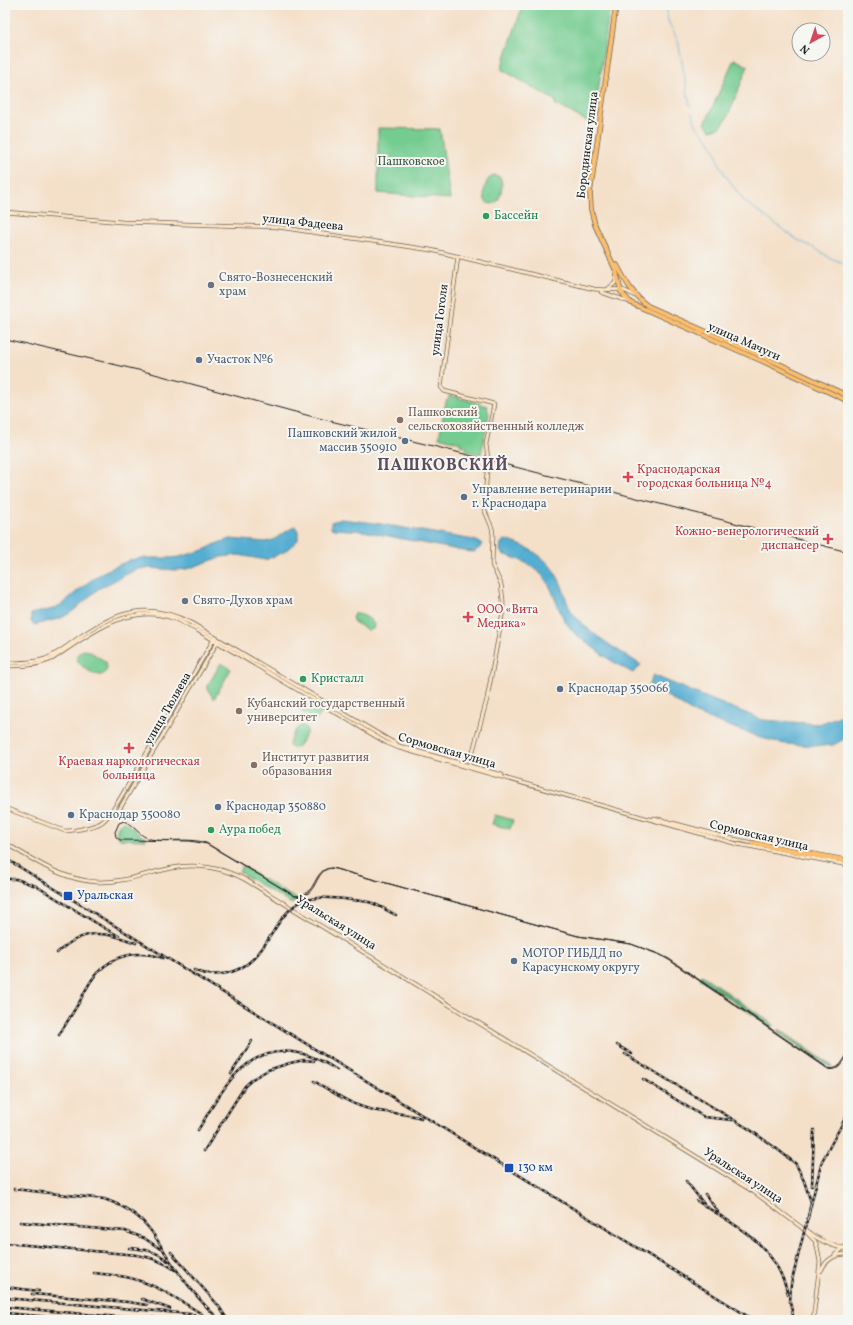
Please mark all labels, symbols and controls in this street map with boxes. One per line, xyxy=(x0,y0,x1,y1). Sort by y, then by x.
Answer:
north arrow xyxy=(791,22,831,62)
text: N xyxy=(798,40,813,57)
street label: Бородинская улица xyxy=(573,90,603,200)
park label: Пашковское xyxy=(377,154,445,170)
place label: Бассейн xyxy=(494,208,538,224)
street label: улица Фадеева xyxy=(262,211,344,235)
marker: Бассейн xyxy=(481,211,491,221)
place label: Свято-Вознесенский храм xyxy=(219,270,333,300)
marker: Свято-Вознесенский храм xyxy=(206,280,216,290)
street label: улица Гоголя xyxy=(428,283,452,357)
street label: улица Мачуги xyxy=(705,319,783,365)
place label: Участок №6 xyxy=(207,352,273,368)
marker: Участок №6 xyxy=(194,355,204,365)
place label: Пашковский сельскохозяйственный колледж xyxy=(408,405,584,435)
marker: Пашковский сельскохозяйственный колледж xyxy=(395,415,405,425)
place label: Пашковский жилой массив 350910 xyxy=(288,426,397,456)
marker: Пашковский жилой массив 350910 xyxy=(400,436,410,446)
district label: ПАШКОВСКИЙ xyxy=(377,454,509,477)
place label: Краснодарская городская больница №4 xyxy=(637,462,772,492)
marker: Краснодарская городская больница №4 xyxy=(622,471,634,483)
place label: Управление ветеринарии г. Краснодара xyxy=(472,482,612,512)
marker: Управление ветеринарии г. Краснодара xyxy=(459,492,469,502)
place label: Кожно-венерологический диспансер xyxy=(675,524,819,554)
marker: Кожно-венерологический диспансер xyxy=(822,533,834,545)
place label: Свято-Духов храм xyxy=(193,593,293,609)
marker: Свято-Духов храм xyxy=(180,596,190,606)
place label: ООО «Вита Медика» xyxy=(477,602,538,632)
marker: ООО «Вита Медика» xyxy=(462,611,474,623)
street label: улица Тюляева xyxy=(141,670,195,748)
place label: Кристалл xyxy=(311,671,364,687)
marker: Кристалл xyxy=(298,674,308,684)
place label: Краснодар 350066 xyxy=(568,681,668,697)
marker: Краснодар 350066 xyxy=(555,684,565,694)
place label: Кубанский государственный университет xyxy=(247,696,405,726)
marker: Кубанский государственный университет xyxy=(234,706,244,716)
street label: Сормовская улица xyxy=(396,729,498,773)
marker: Краевая наркологическая больница xyxy=(123,742,135,754)
place label: Институт развития образования xyxy=(262,750,369,780)
place label: Краевая наркологическая больница xyxy=(58,754,200,784)
marker: Институт развития образования xyxy=(249,760,259,770)
place label: Краснодар 350880 xyxy=(226,799,326,815)
marker: Краснодар 350880 xyxy=(213,802,223,812)
place label: Краснодар 350080 xyxy=(79,807,180,823)
marker: Краснодар 350080 xyxy=(66,810,76,820)
street label: Сормовская улица xyxy=(708,817,810,855)
place label: Аура побед xyxy=(219,822,281,838)
marker: Аура побед xyxy=(206,825,216,835)
place label: Уральская xyxy=(77,888,133,904)
marker: Уральская xyxy=(62,890,74,902)
street label: Уральская улица xyxy=(293,892,379,954)
place label: МОТОР ГИБДД по Карасунскому округу xyxy=(522,946,640,976)
marker: МОТОР ГИБДД по Карасунскому округу xyxy=(509,956,519,966)
street label: Уральская улица xyxy=(700,1144,786,1208)
place label: 130 км xyxy=(518,1160,553,1176)
marker: 130 км xyxy=(503,1162,515,1174)

